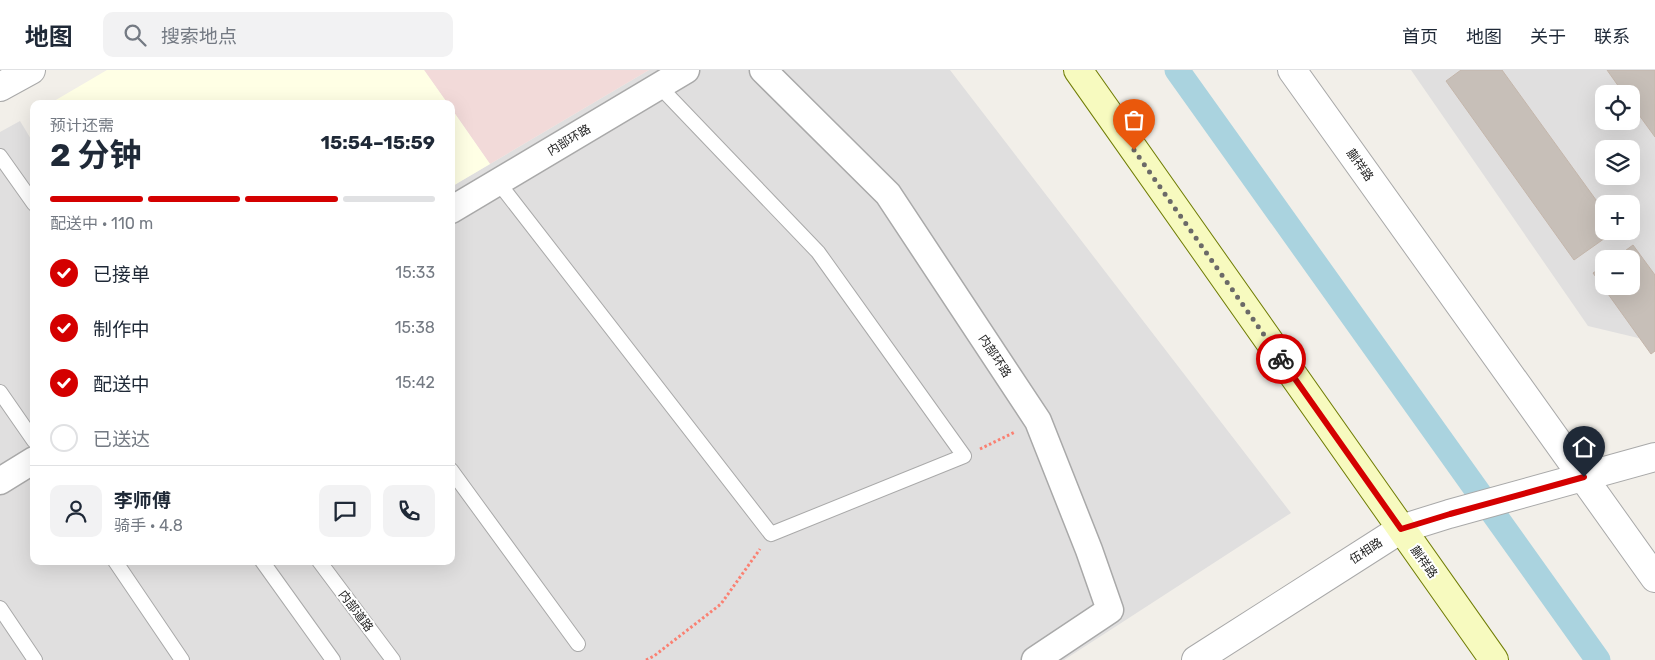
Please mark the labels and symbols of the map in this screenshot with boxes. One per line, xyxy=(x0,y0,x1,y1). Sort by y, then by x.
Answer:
pin xyxy=(1113,99,1155,150)
street label: 内部环路 xyxy=(545,122,593,158)
street label: 蒯祥路 xyxy=(1344,146,1376,184)
street label: 内部环路 xyxy=(976,332,1014,380)
courier xyxy=(1256,334,1306,384)
pin xyxy=(1563,426,1605,477)
street label: 伍相路 xyxy=(1347,535,1385,567)
street label: 蒯祥路 xyxy=(1408,543,1440,581)
street label: 内部道路 xyxy=(336,588,376,634)

